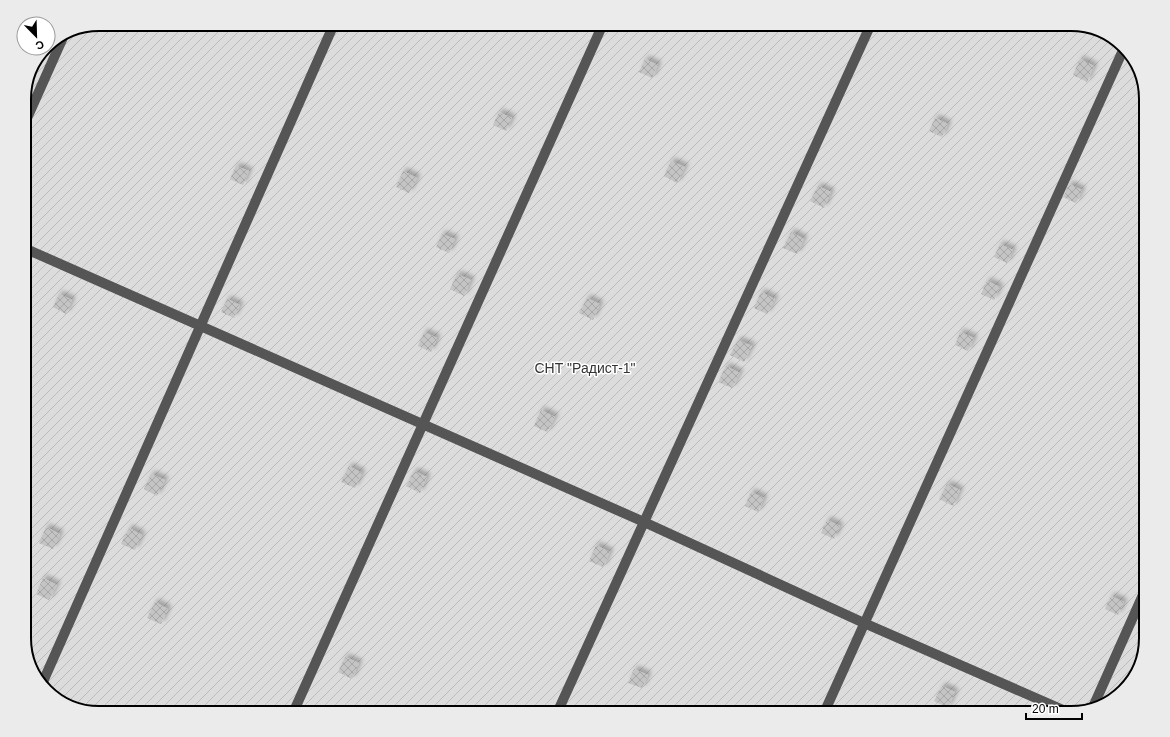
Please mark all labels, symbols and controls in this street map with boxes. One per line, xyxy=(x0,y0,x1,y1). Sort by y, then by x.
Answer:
north arrow xyxy=(16,16,56,56)
text: С xyxy=(34,38,46,52)
park label: СНТ "Радист-1" xyxy=(534,360,636,376)
scale bar xyxy=(1026,695,1082,721)
text: 20 m xyxy=(1032,702,1059,716)

